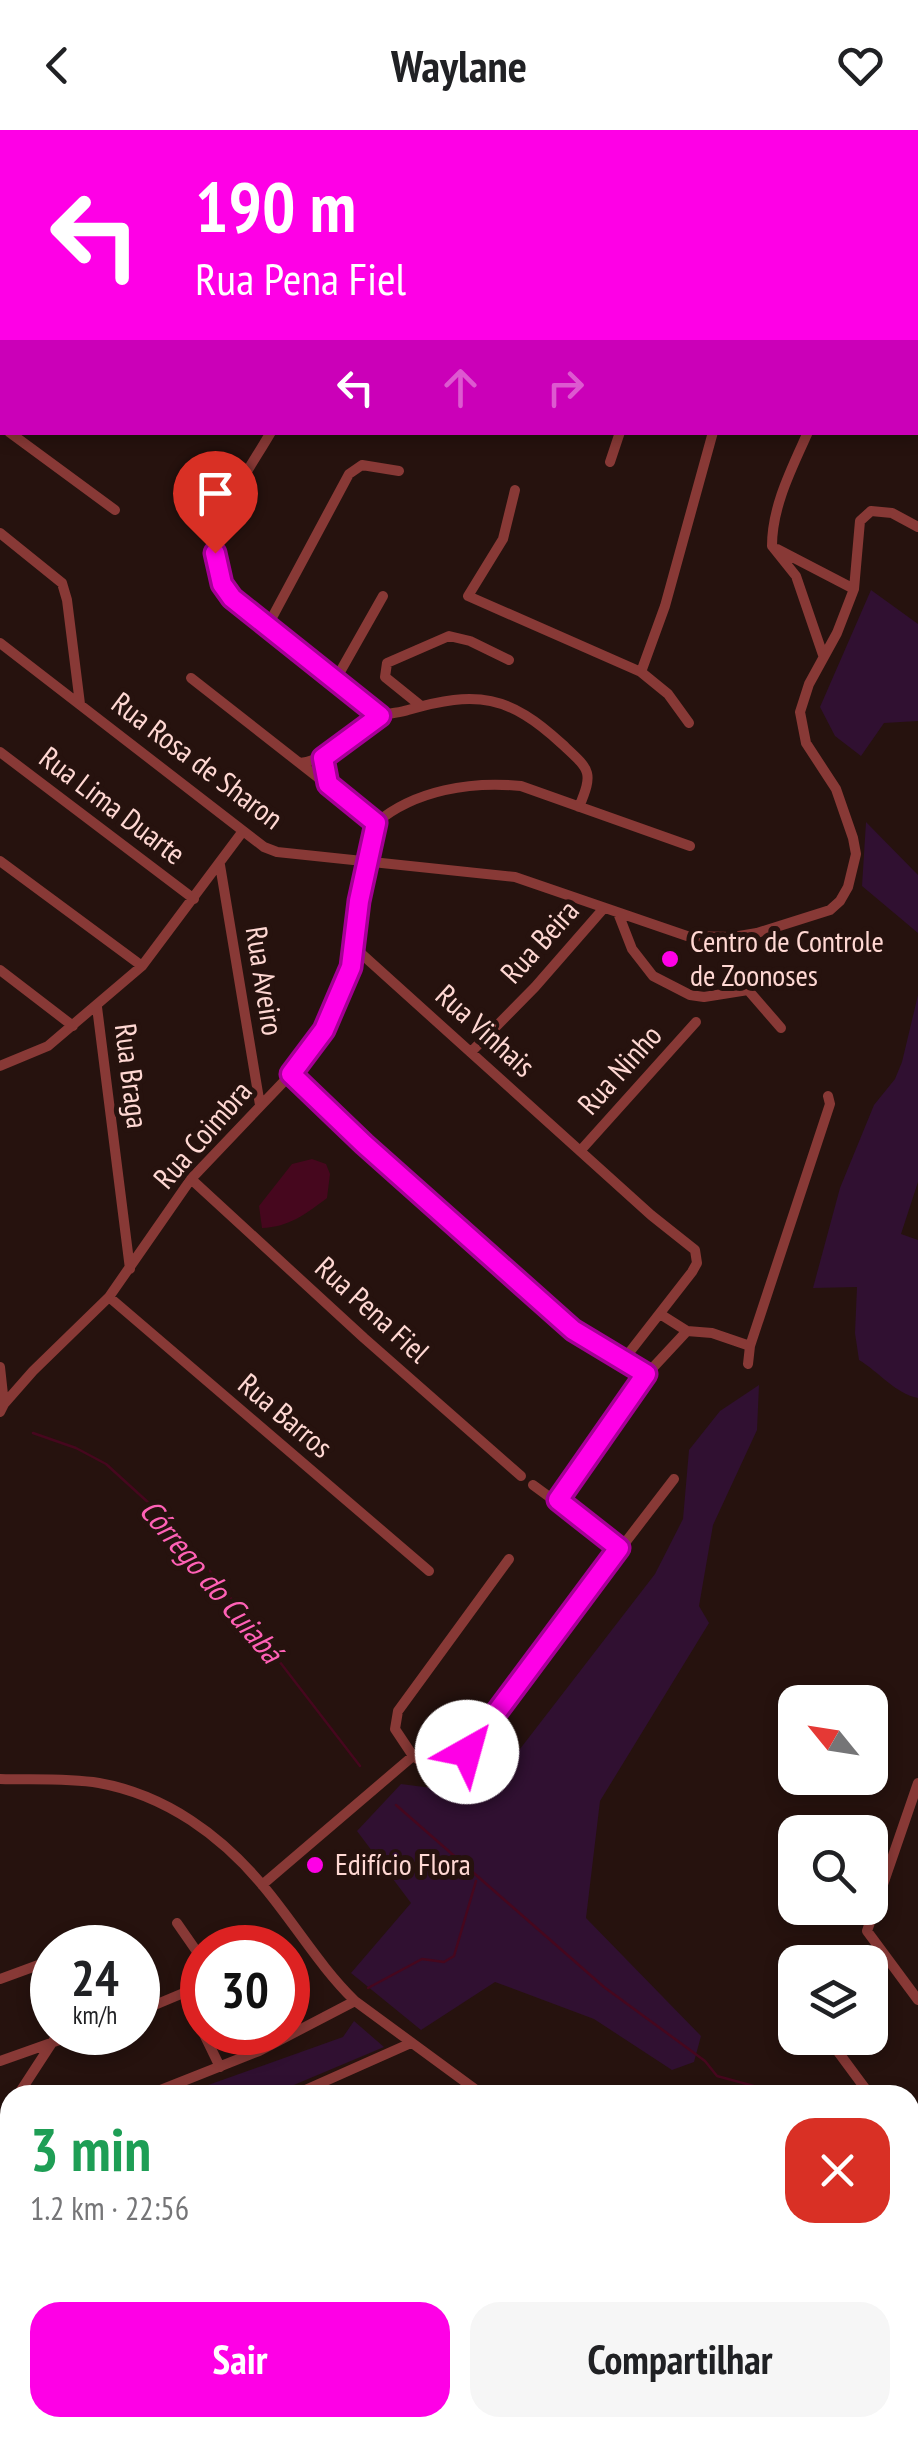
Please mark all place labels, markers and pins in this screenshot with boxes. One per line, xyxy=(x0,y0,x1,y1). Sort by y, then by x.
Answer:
pin xyxy=(173,451,258,554)
place label: Centro de Controle de Zoonoses xyxy=(690,921,884,994)
marker: Centro de Controle de Zoonoses xyxy=(659,948,681,970)
place label: Edifício Flora xyxy=(335,1844,471,1883)
marker: Edifício Flora xyxy=(304,1854,326,1876)

